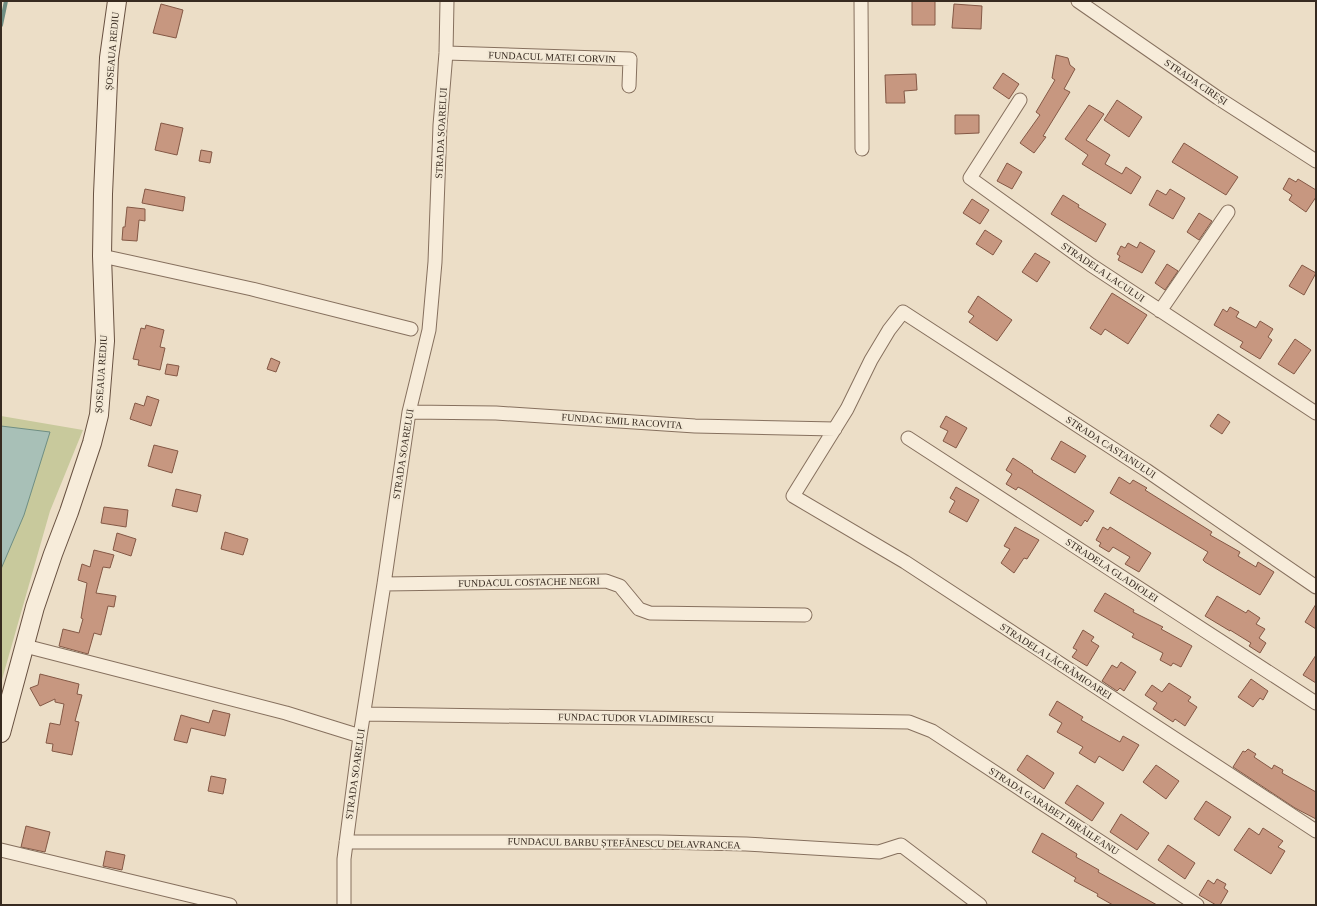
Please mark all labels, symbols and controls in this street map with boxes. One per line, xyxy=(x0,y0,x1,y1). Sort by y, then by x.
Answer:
street label: ȘOSEAUA REDIU xyxy=(103,11,121,91)
street label: FUNDACUL MATEI CORVIN xyxy=(488,49,616,65)
street label: STRADA CIREȘI xyxy=(1162,57,1230,107)
street label: STRADA SOARELUI xyxy=(433,87,449,179)
street label: STRADELA LACULUI xyxy=(1059,240,1147,304)
street label: ȘOSEAUA REDIU xyxy=(93,334,109,414)
street label: STRADA SOARELUI xyxy=(390,408,416,500)
street label: FUNDAC EMIL RACOVITA xyxy=(561,411,684,431)
street label: STRADA CASTANULUI xyxy=(1064,414,1158,480)
street label: STRADELA GLADIOLEI xyxy=(1064,536,1160,604)
street label: FUNDACUL COSTACHE NEGRI xyxy=(458,575,600,589)
street label: STRADELA LĂCRĂMIOAREI xyxy=(998,621,1114,701)
street label: FUNDAC TUDOR VLADIMIRESCU xyxy=(558,711,715,725)
street label: STRADA SOARELUI xyxy=(343,728,367,820)
street label: STRADA GARABET IBRĂILEANU xyxy=(987,765,1122,858)
street label: FUNDACUL BARBU ȘTEFĂNESCU DELAVRANCEA xyxy=(507,835,741,851)

